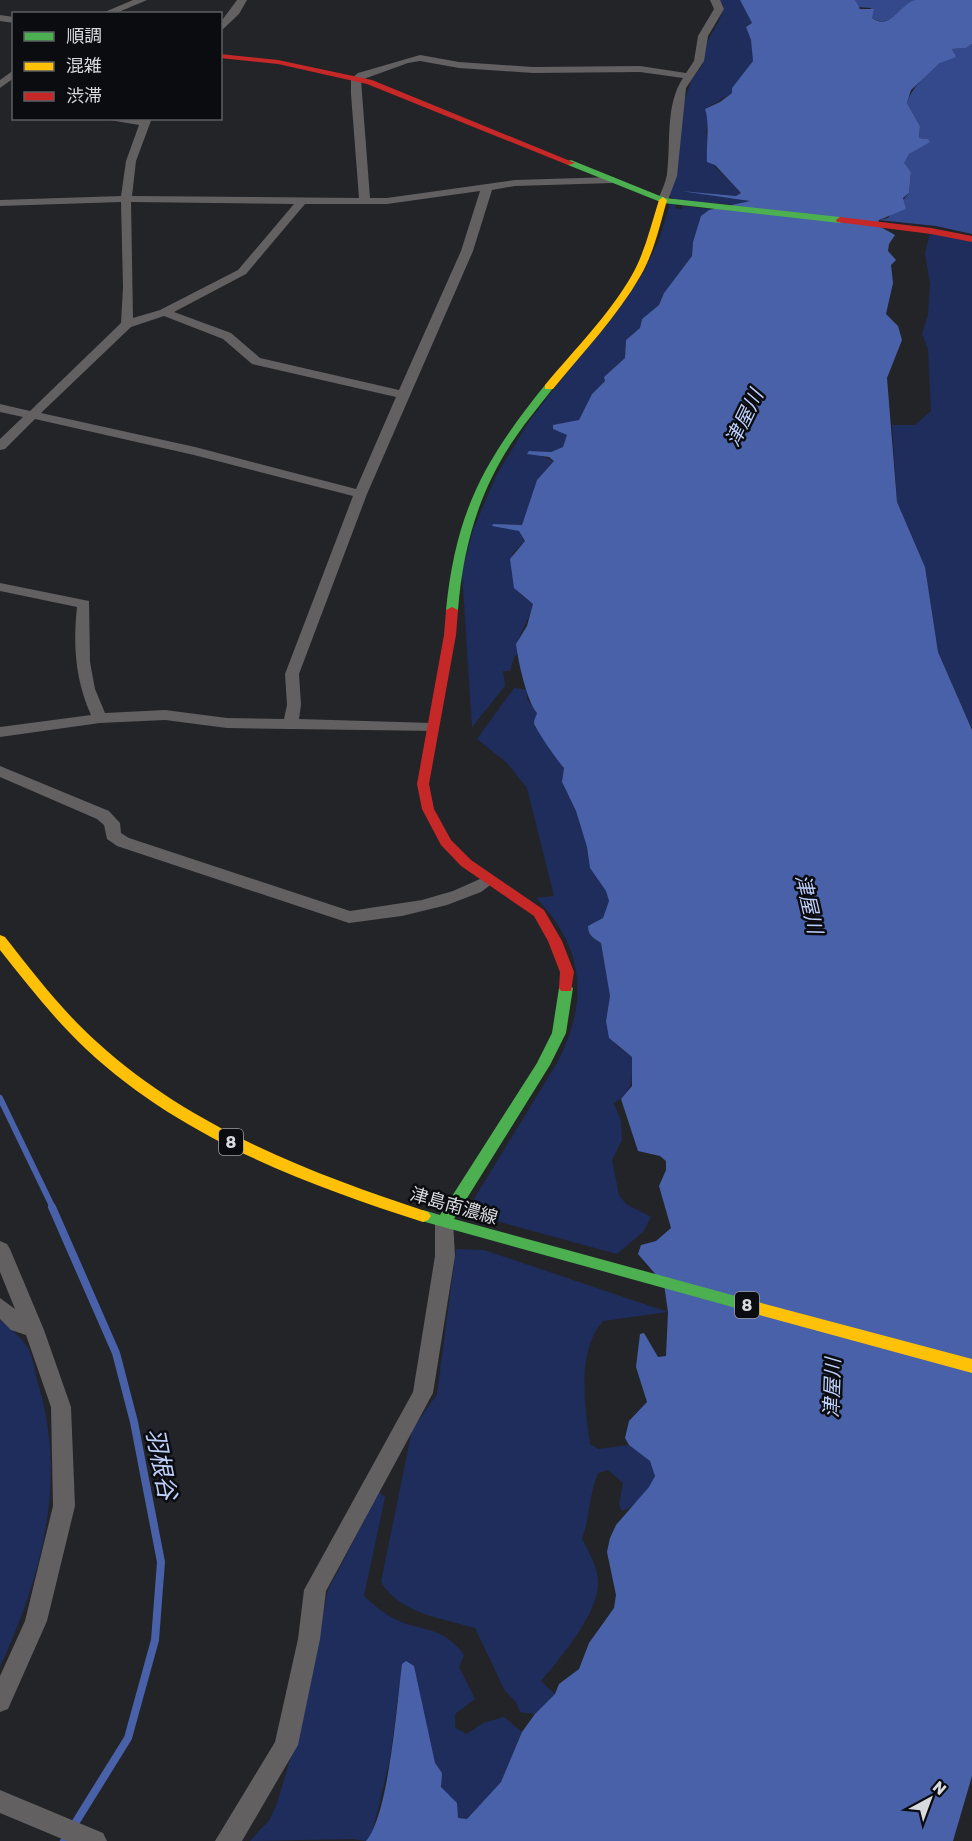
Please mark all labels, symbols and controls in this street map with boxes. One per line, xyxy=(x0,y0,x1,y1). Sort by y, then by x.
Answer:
legend xyxy=(12,12,222,120)
text: 順調 xyxy=(66,25,102,47)
text: 混雑 xyxy=(66,55,102,77)
text: 渋滞 xyxy=(66,85,102,107)
water label: 津屋川 xyxy=(720,384,769,450)
water label: 津屋川 xyxy=(791,872,828,938)
road number: 8 xyxy=(219,1129,243,1155)
street label: 津島南濃線 xyxy=(408,1183,500,1229)
road number: 8 xyxy=(735,1292,759,1318)
water label: 津屋川 xyxy=(819,1356,845,1418)
water label: 羽根谷 xyxy=(140,1426,182,1504)
north arrow xyxy=(900,1769,960,1829)
text: N xyxy=(929,1777,950,1799)

